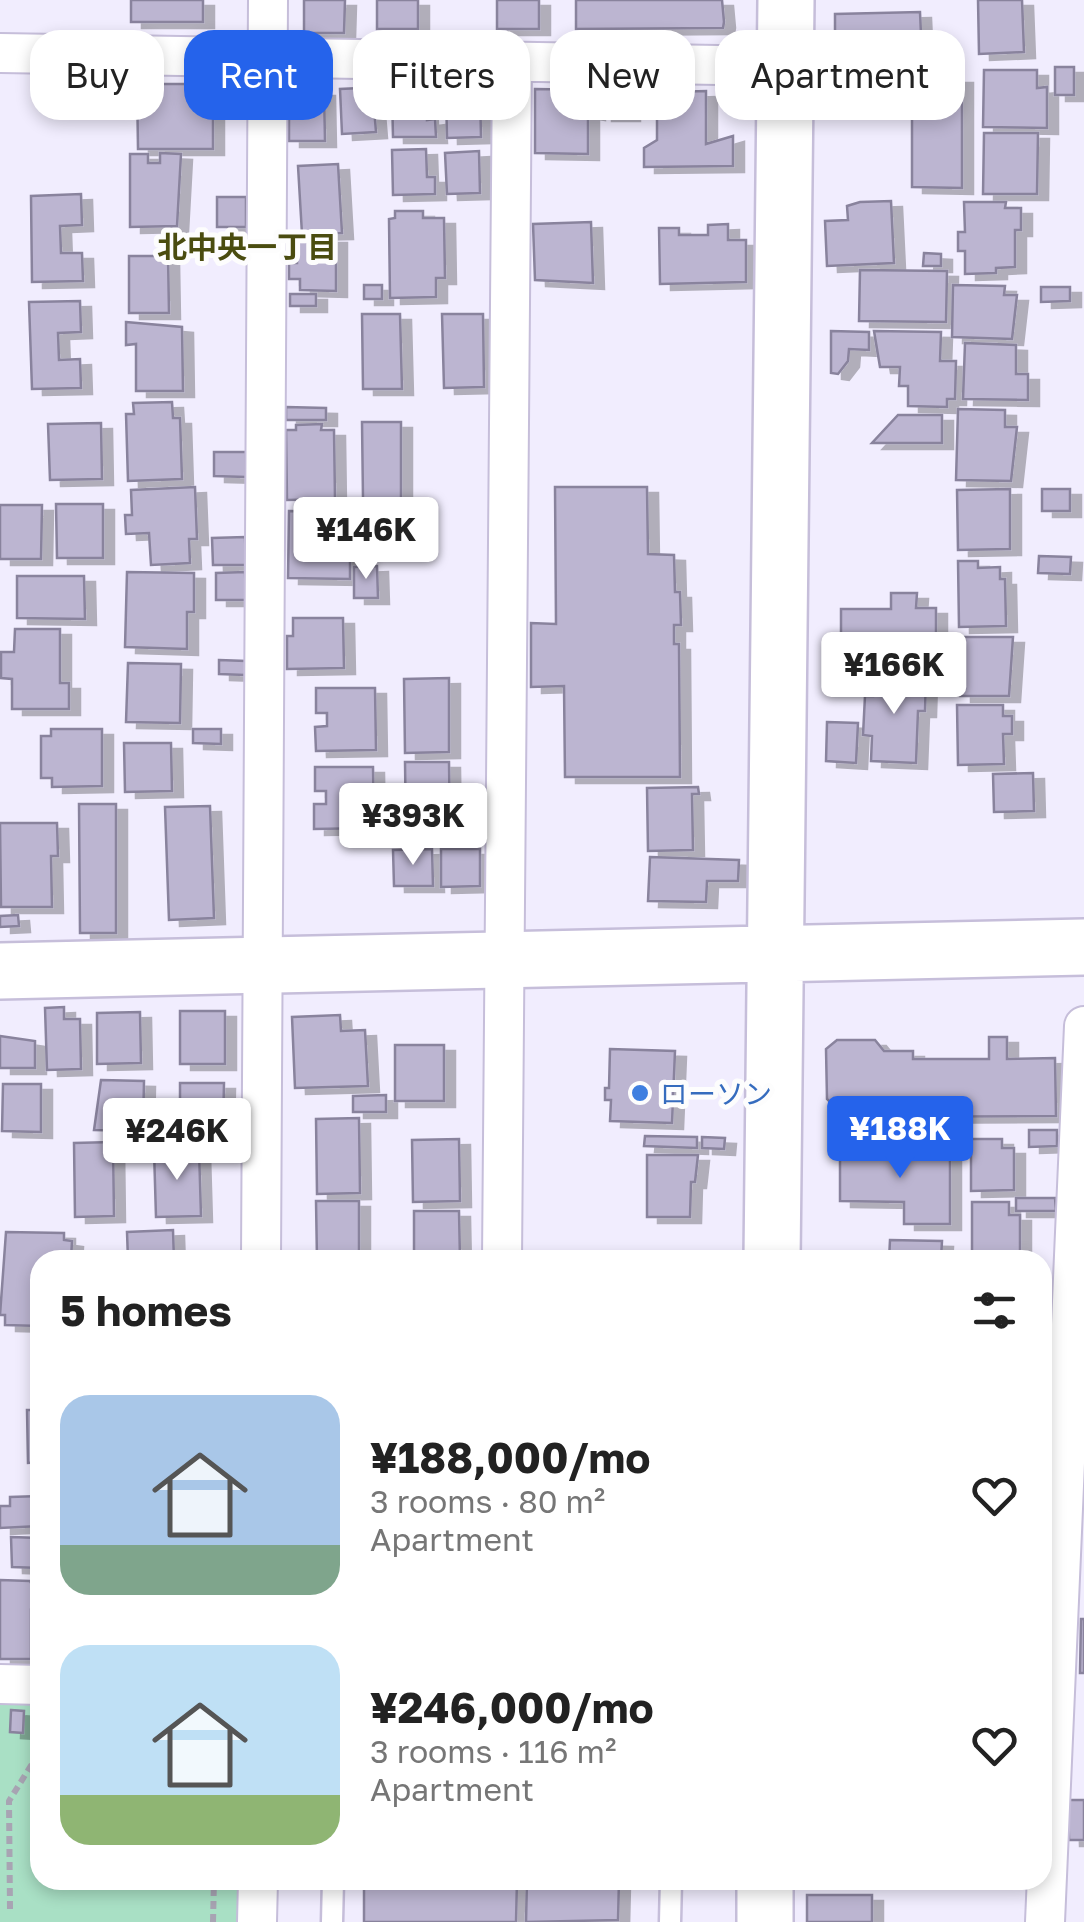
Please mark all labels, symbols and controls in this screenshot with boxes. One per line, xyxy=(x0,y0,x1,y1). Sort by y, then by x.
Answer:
chip: Buy xyxy=(30,30,164,120)
chip: Rent xyxy=(184,30,333,120)
chip: Filters xyxy=(353,30,530,120)
chip: New xyxy=(550,30,695,120)
chip: Apartment xyxy=(715,30,965,120)
district label: 北中央一丁目 xyxy=(157,229,337,265)
pin: ¥146K xyxy=(296,497,436,582)
text: ¥146K xyxy=(315,510,417,548)
pin: ¥166K xyxy=(824,632,964,717)
text: ¥166K xyxy=(843,645,945,683)
pin: ¥393K xyxy=(343,783,483,868)
text: ¥393K xyxy=(361,796,465,834)
place label: ローソン xyxy=(660,1077,772,1110)
marker: ローソン xyxy=(629,1082,651,1104)
pin: ¥188K xyxy=(830,1096,970,1181)
pin: ¥246K xyxy=(107,1098,247,1183)
text: ¥188K xyxy=(849,1109,951,1147)
text: ¥246K xyxy=(125,1111,229,1149)
icon: filters xyxy=(967,1283,1022,1338)
text: 5 homes xyxy=(60,1285,232,1335)
text: ¥188,000/mo xyxy=(370,1432,651,1482)
icon: home xyxy=(140,1435,260,1555)
icon: heart xyxy=(967,1468,1022,1523)
text: 3 rooms · 80 m² xyxy=(370,1482,605,1520)
text: Apartment xyxy=(370,1520,534,1558)
text: ¥246,000/mo xyxy=(370,1682,654,1732)
icon: home xyxy=(140,1685,260,1805)
icon: heart xyxy=(967,1718,1022,1773)
text: 3 rooms · 116 m² xyxy=(370,1732,616,1770)
text: Apartment xyxy=(370,1770,534,1808)

